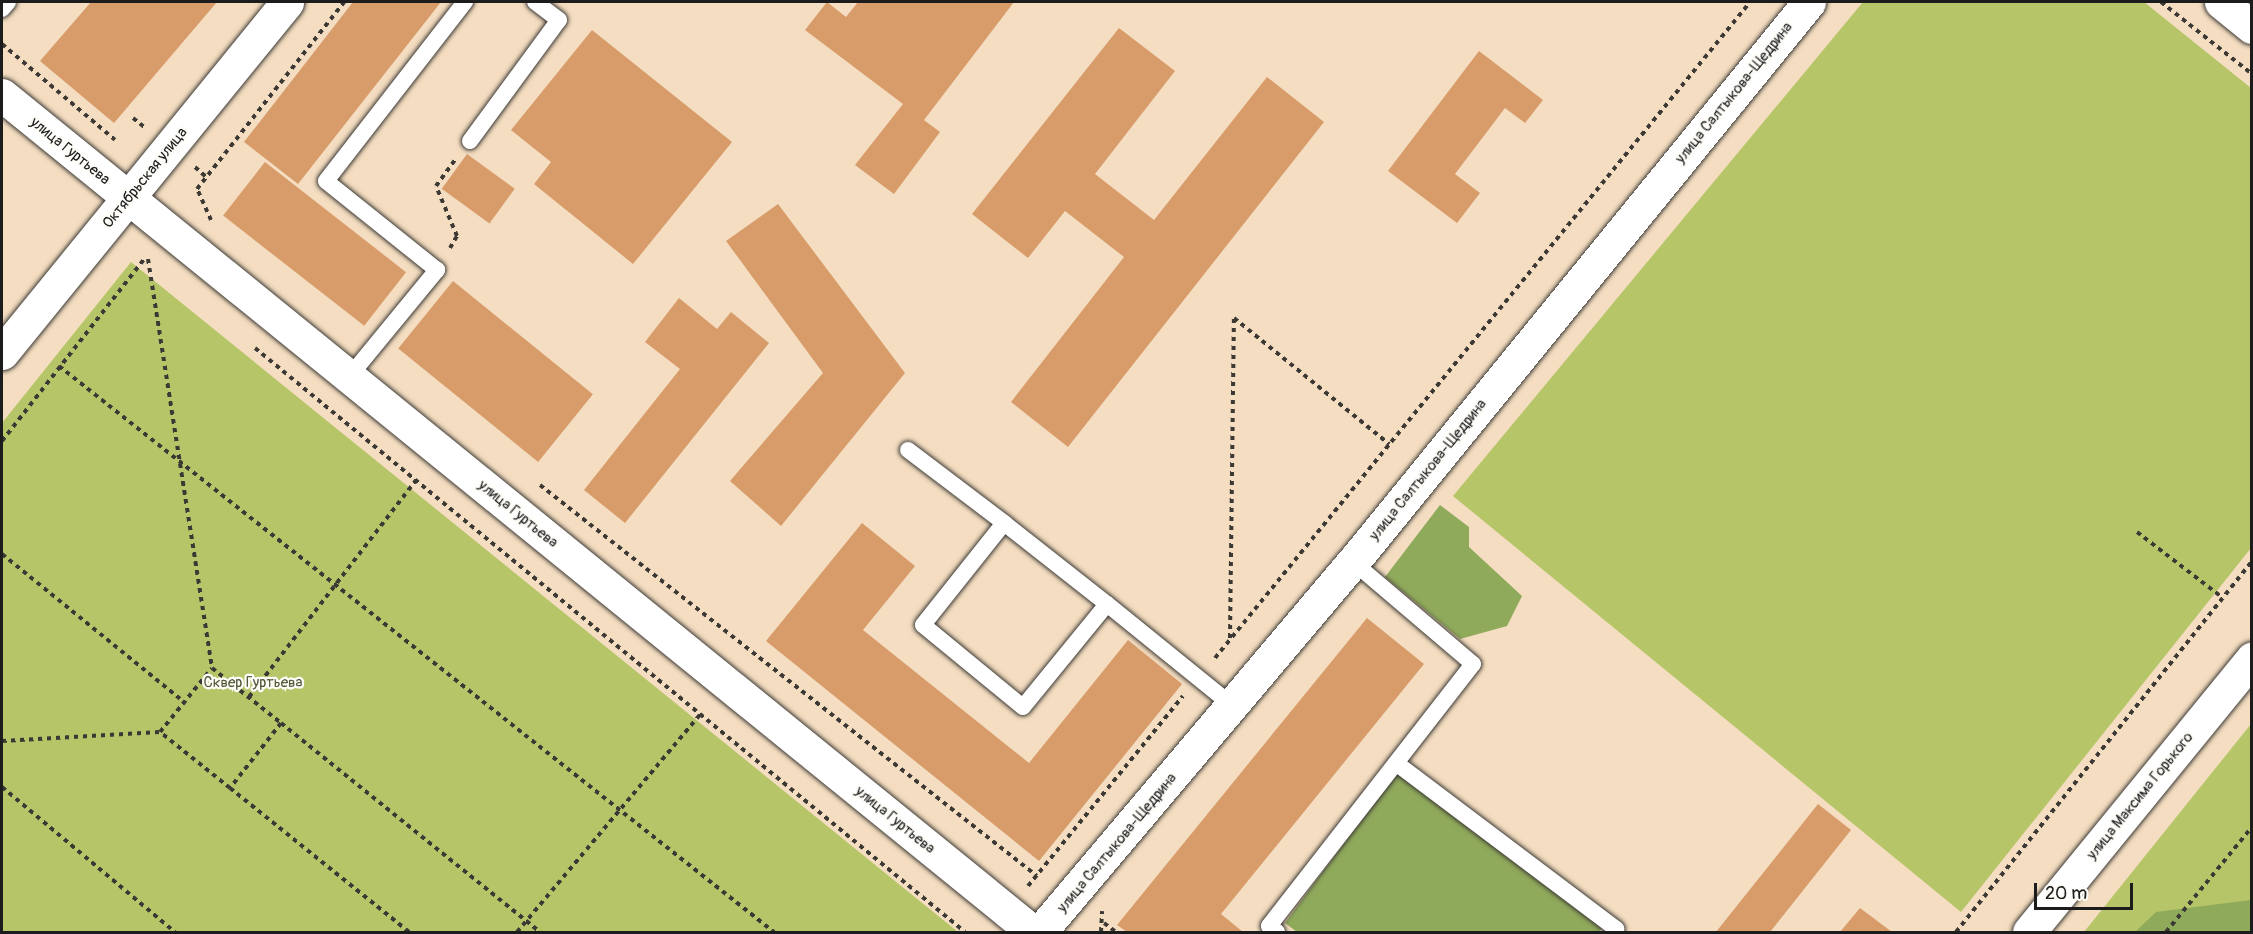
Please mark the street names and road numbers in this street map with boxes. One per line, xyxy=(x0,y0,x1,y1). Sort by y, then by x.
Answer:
street label: улица Салтыкова-Щедрина xyxy=(1672,19,1796,167)
street label: улица Гуртьева xyxy=(26,113,114,189)
street label: Октябрьская улица xyxy=(99,124,191,232)
street label: улица Салтыкова-Щедрина xyxy=(1366,396,1490,544)
street label: улица Гуртьева xyxy=(474,476,562,552)
street label: улица Максима Горького xyxy=(2083,729,2197,863)
street label: улица Салтыкова-Щедрина xyxy=(1053,770,1181,916)
street label: улица Гуртьева xyxy=(851,782,939,858)

